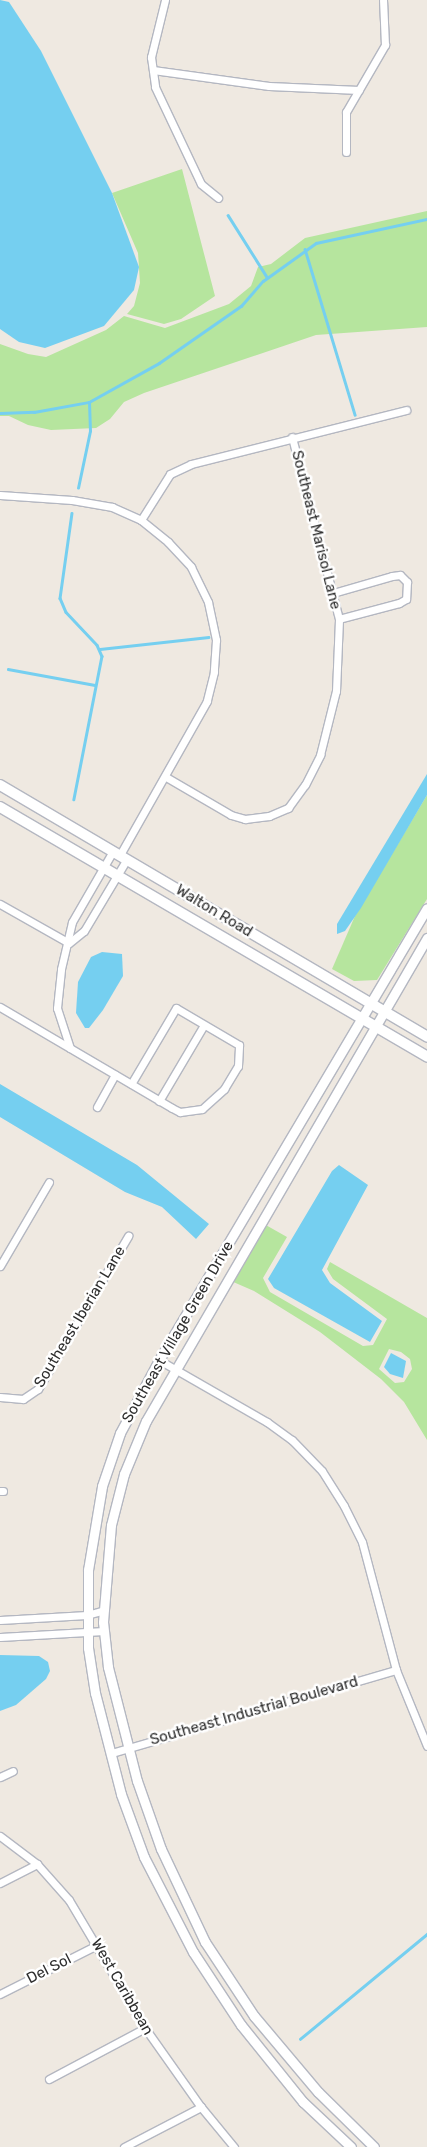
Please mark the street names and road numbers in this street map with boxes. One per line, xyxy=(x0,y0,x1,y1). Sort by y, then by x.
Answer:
street label: Southeast Marisol Lane xyxy=(288,449,344,611)
street label: Walton Road xyxy=(172,881,256,941)
street label: Southeast Village Green Drive xyxy=(118,1238,238,1426)
street label: Southeast Iberian Lane xyxy=(31,1243,129,1391)
street label: Southeast Industrial Boulevard xyxy=(148,1673,360,1749)
street label: West Caribbean xyxy=(87,1936,157,2038)
street label: Del Sol xyxy=(24,1950,74,1988)

